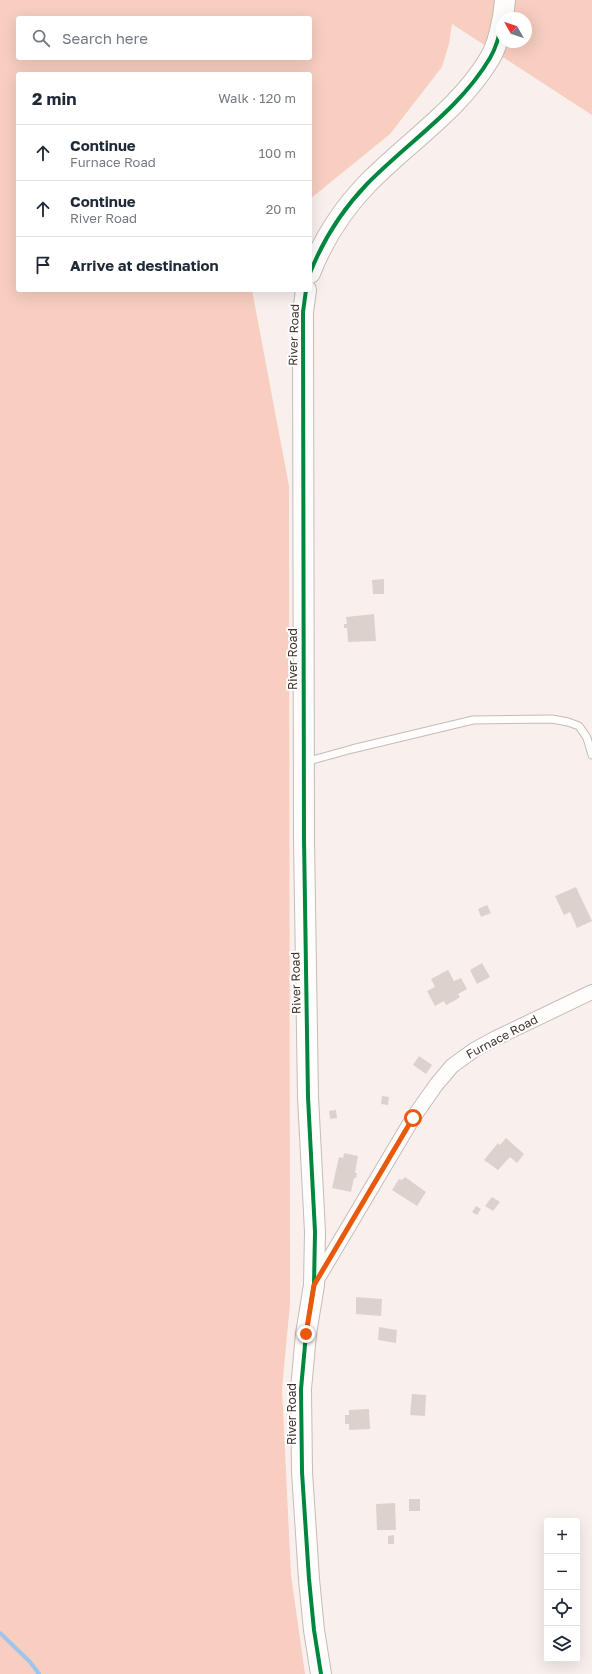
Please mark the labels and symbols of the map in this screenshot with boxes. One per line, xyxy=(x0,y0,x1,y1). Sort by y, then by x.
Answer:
north arrow xyxy=(496,12,532,48)
street label: River Road xyxy=(285,304,302,366)
street label: River Road xyxy=(285,628,300,690)
street label: River Road xyxy=(287,952,304,1014)
street label: Furnace Road xyxy=(463,1011,540,1062)
route start xyxy=(404,1109,422,1127)
route end xyxy=(297,1325,315,1343)
street label: River Road xyxy=(284,1383,299,1445)

